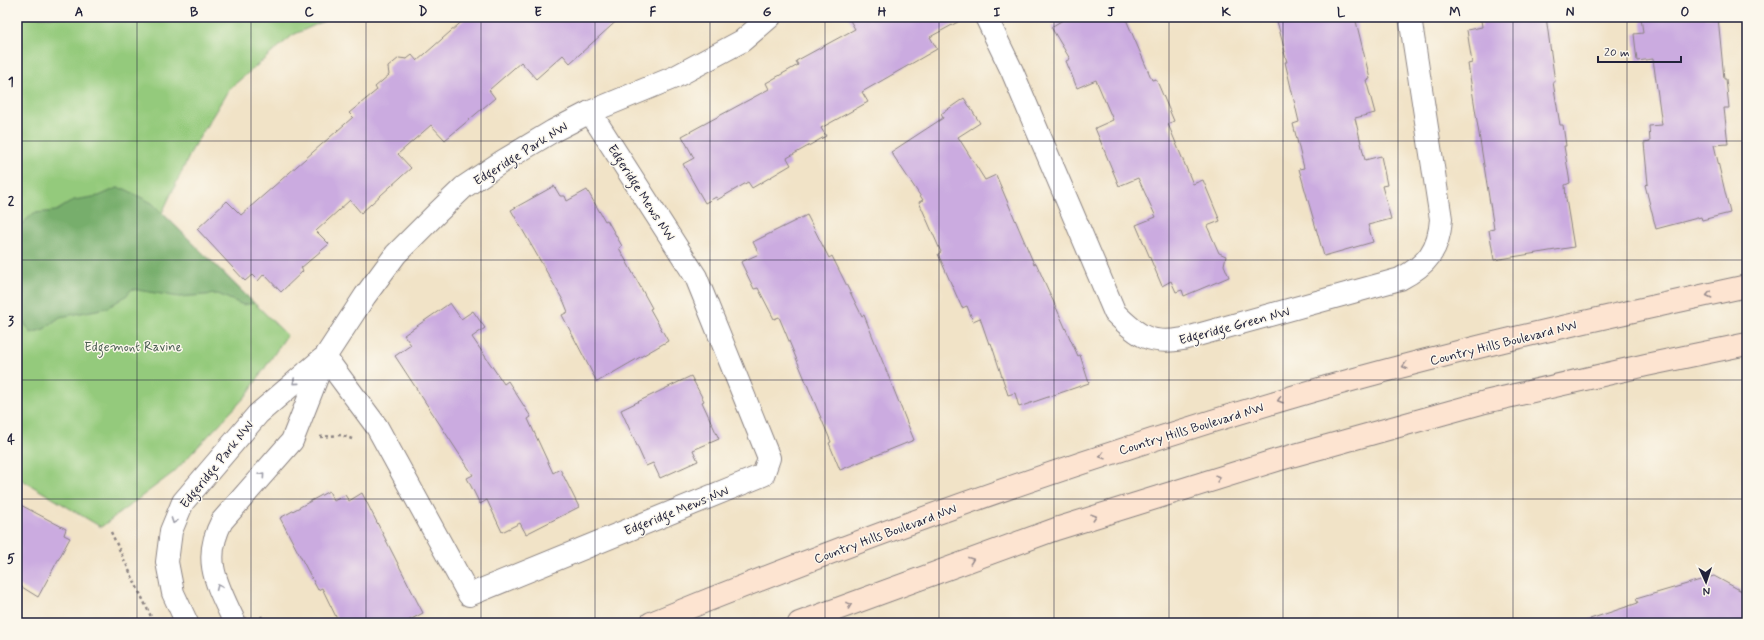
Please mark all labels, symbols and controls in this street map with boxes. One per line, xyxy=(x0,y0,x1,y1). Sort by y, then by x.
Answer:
text: A xyxy=(75,4,83,21)
text: B xyxy=(190,4,199,21)
text: C xyxy=(304,4,314,21)
text: D xyxy=(419,4,428,21)
text: E xyxy=(534,4,542,21)
text: F xyxy=(650,4,657,21)
text: G xyxy=(763,4,772,21)
text: H xyxy=(878,4,887,21)
text: I xyxy=(994,4,1001,21)
text: J xyxy=(1107,4,1115,21)
text: K xyxy=(1221,4,1231,21)
text: L xyxy=(1337,4,1346,21)
text: M xyxy=(1449,4,1461,21)
text: N xyxy=(1566,4,1575,21)
text: O xyxy=(1681,4,1690,21)
scale bar xyxy=(1598,38,1681,64)
text: 20 m xyxy=(1604,45,1630,61)
text: 1 xyxy=(8,74,14,91)
street label: Edgeridge Park NW xyxy=(471,118,572,192)
street label: Edgeridge Mews NW xyxy=(602,141,678,245)
text: 2 xyxy=(8,193,15,210)
one-way arrow xyxy=(1706,290,1712,298)
street label: Edgeridge Green NW xyxy=(1177,303,1292,351)
text: 3 xyxy=(8,313,14,330)
street label: Country Hills Boulevard NW xyxy=(1428,317,1579,370)
park label: Edgemont Ravine xyxy=(84,339,182,358)
one-way arrow xyxy=(1402,361,1409,370)
one-way arrow xyxy=(293,377,300,384)
one-way arrow xyxy=(1277,395,1284,404)
street label: Country Hills Boulevard NW xyxy=(1117,399,1266,460)
street label: Edgeridge Park NW xyxy=(177,418,259,513)
text: 4 xyxy=(7,432,15,449)
one-way arrow xyxy=(1099,451,1106,460)
one-way arrow xyxy=(257,473,264,480)
one-way arrow xyxy=(1214,474,1221,483)
street label: Edgeridge Mews NW xyxy=(622,483,732,542)
street label: Country Hills Boulevard NW xyxy=(812,501,959,568)
one-way arrow xyxy=(1090,513,1097,522)
one-way arrow xyxy=(171,518,179,525)
text: 5 xyxy=(7,551,15,568)
one-way arrow xyxy=(968,556,975,565)
north arrow xyxy=(1686,562,1726,602)
one-way arrow xyxy=(215,584,223,591)
text: N xyxy=(1702,584,1710,598)
one-way arrow xyxy=(845,601,852,609)

